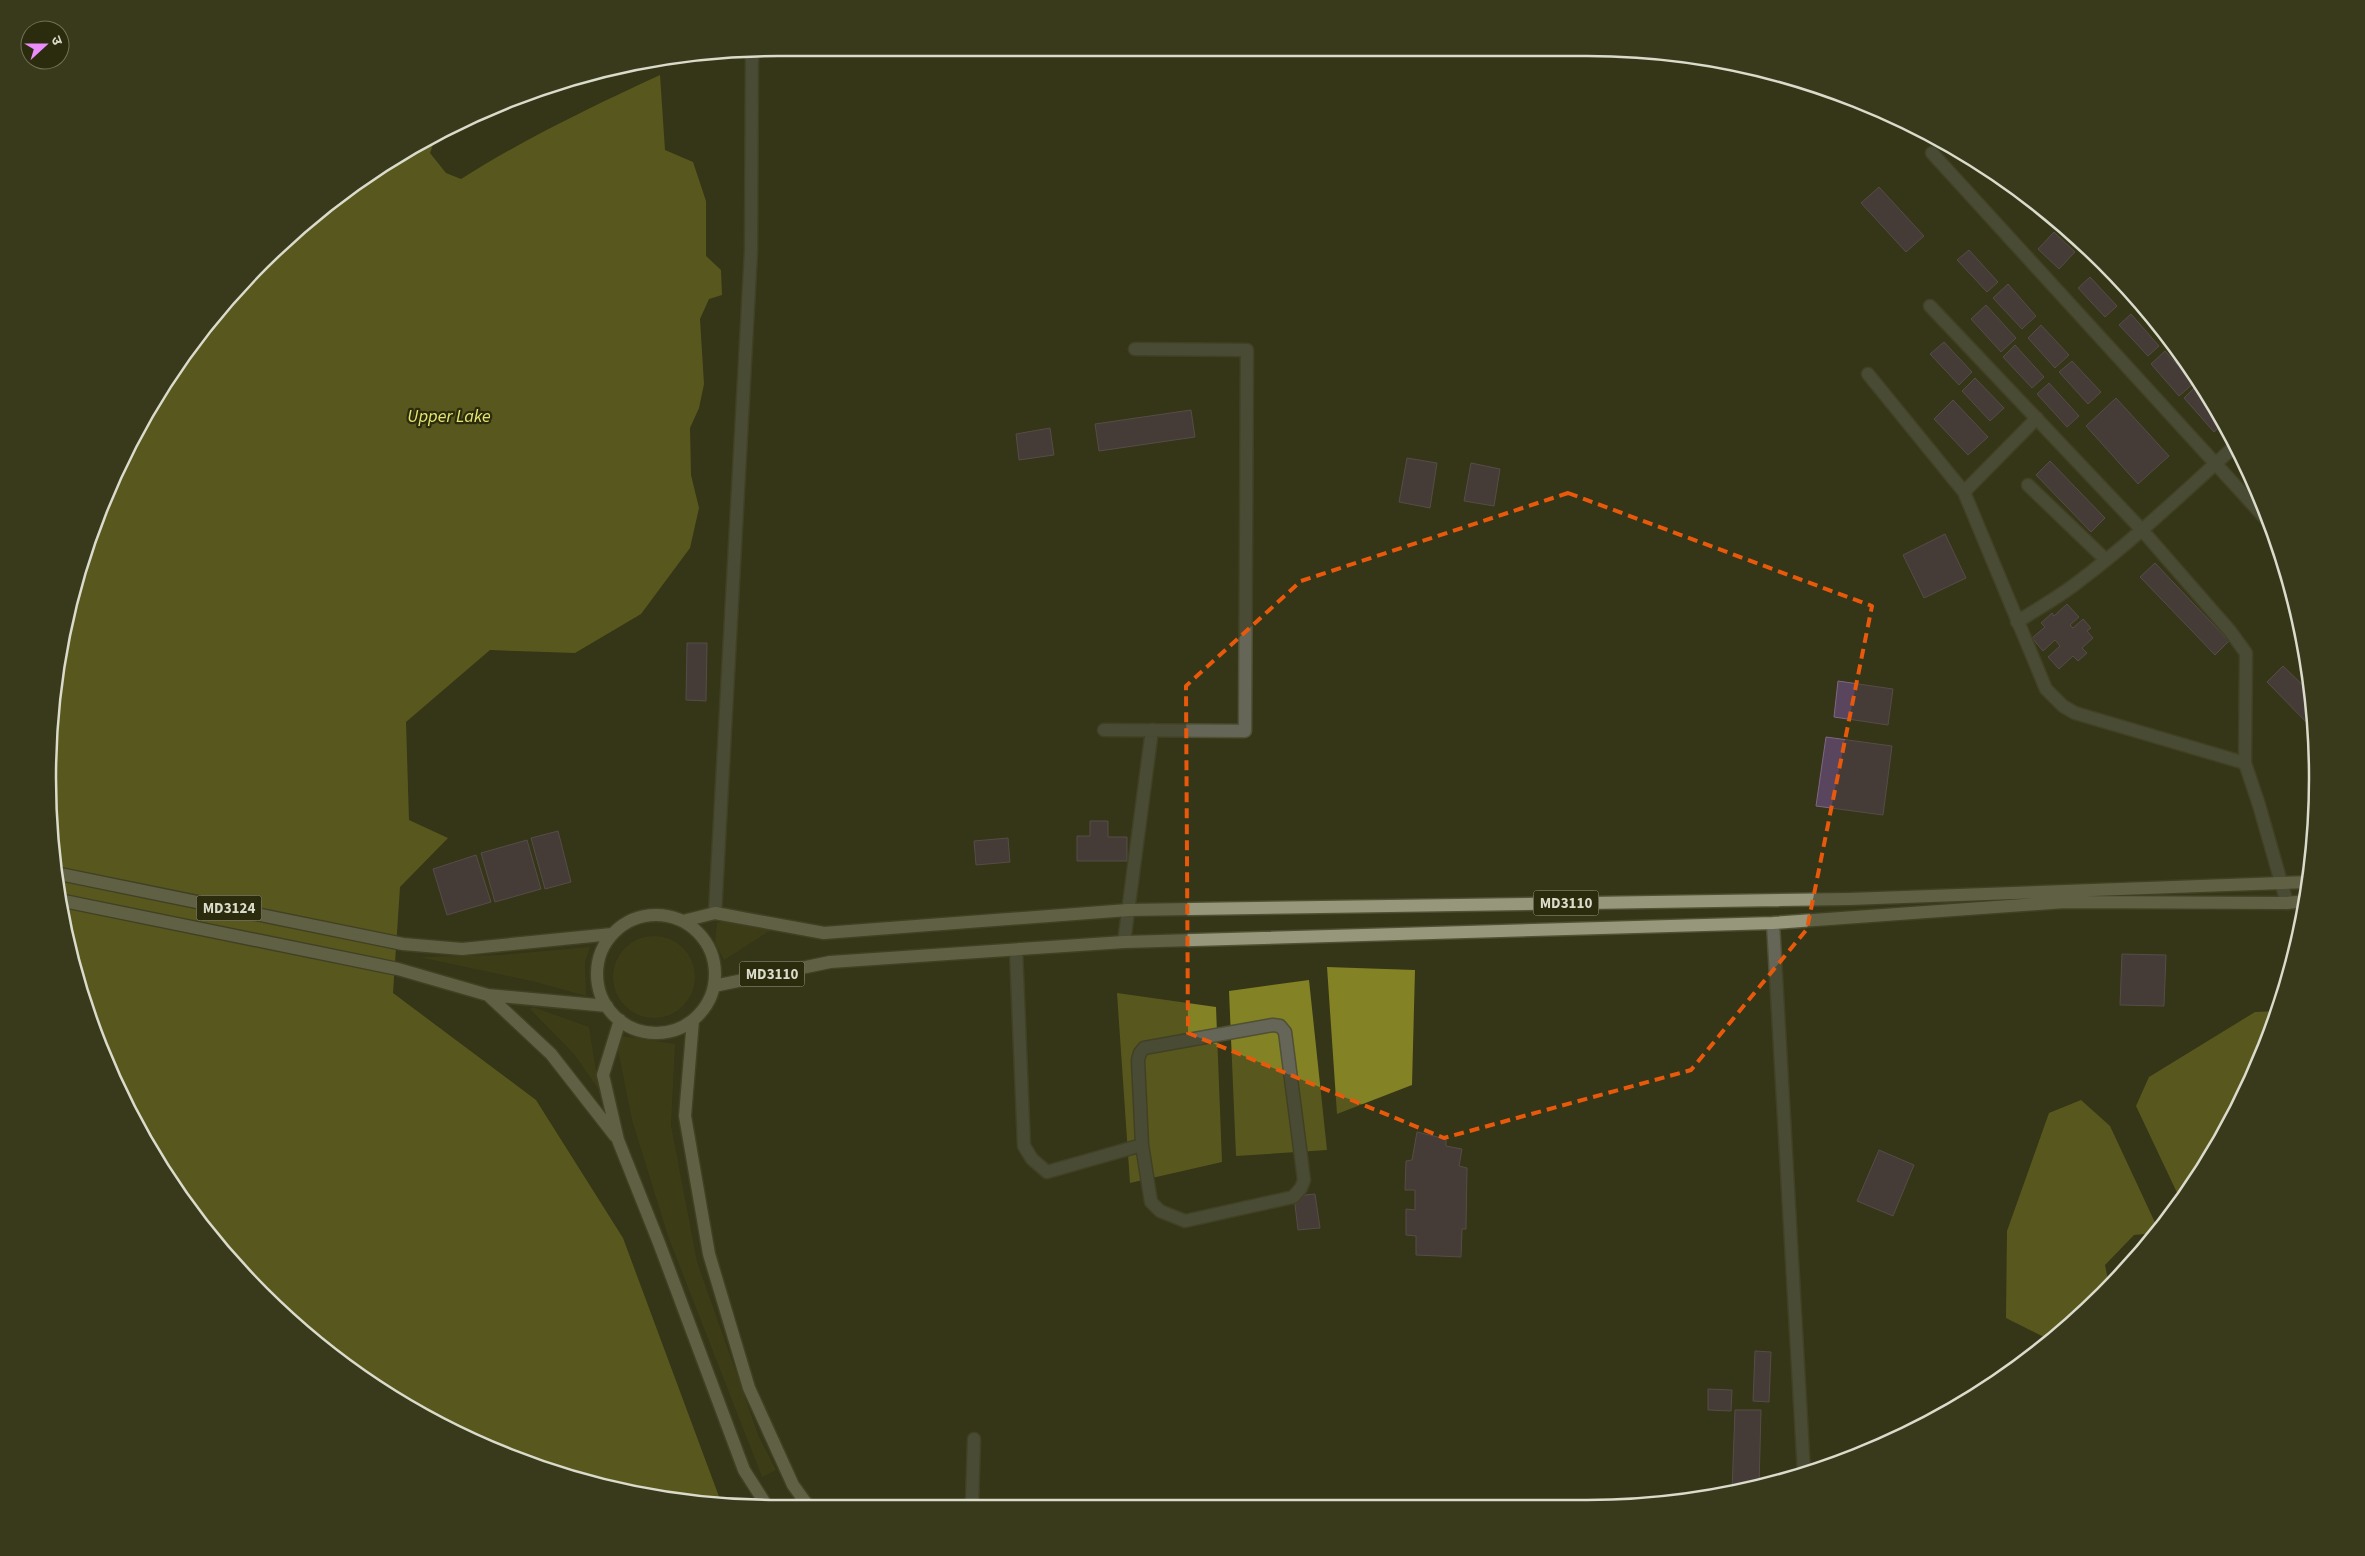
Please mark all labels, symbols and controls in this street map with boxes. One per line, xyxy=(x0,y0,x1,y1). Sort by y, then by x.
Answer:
north arrow xyxy=(20,20,70,70)
text: उ xyxy=(45,33,67,49)
water label: Upper Lake xyxy=(407,404,491,429)
road number: MD3110 xyxy=(1534,890,1598,916)
road number: MD3124 xyxy=(196,896,262,920)
road number: MD3110 xyxy=(740,962,804,986)

